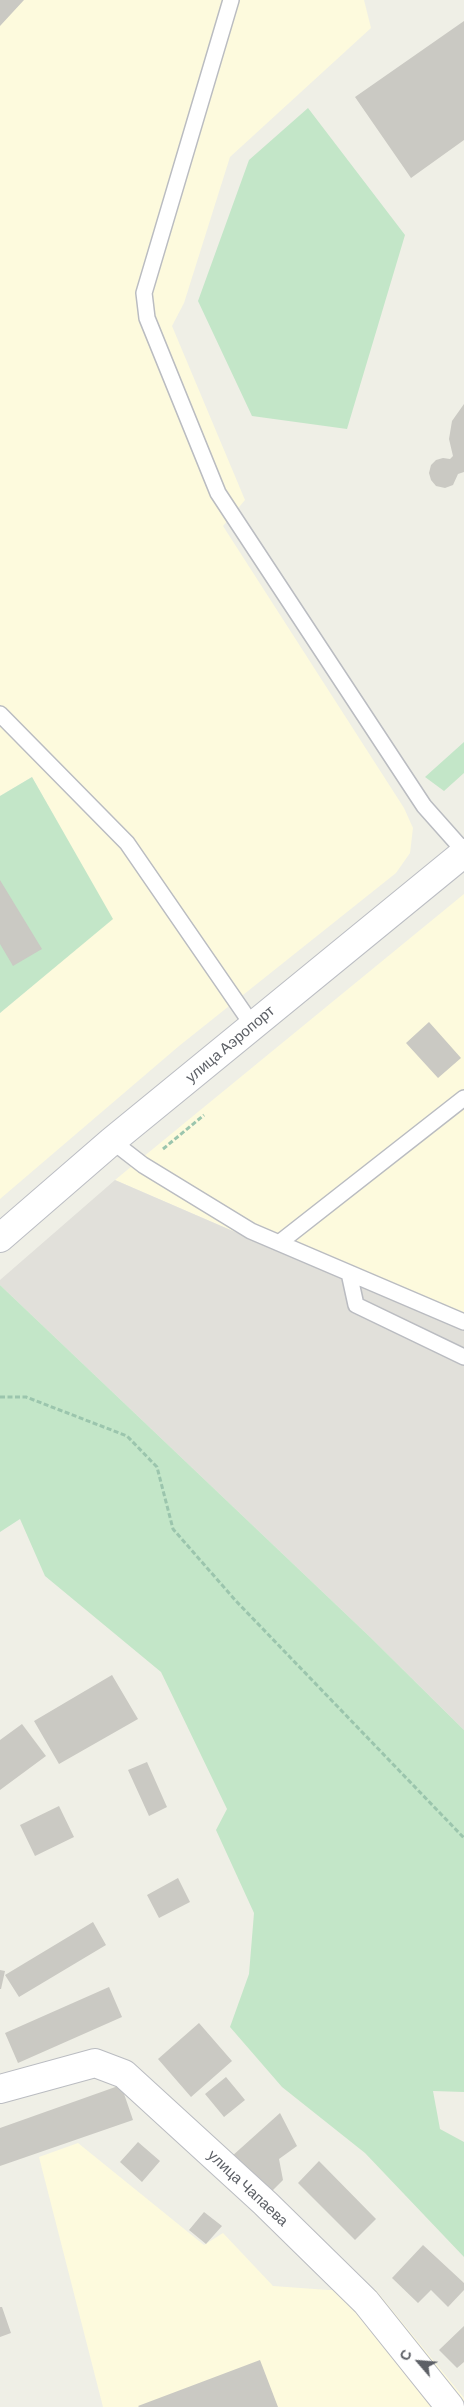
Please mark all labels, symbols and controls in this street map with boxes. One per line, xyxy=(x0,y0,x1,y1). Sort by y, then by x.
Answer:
street label: улица Аэропорт xyxy=(182,1002,278,1086)
street label: улица Чапаева xyxy=(204,2146,292,2230)
north arrow xyxy=(394,2337,444,2387)
text: С xyxy=(395,2347,415,2363)

